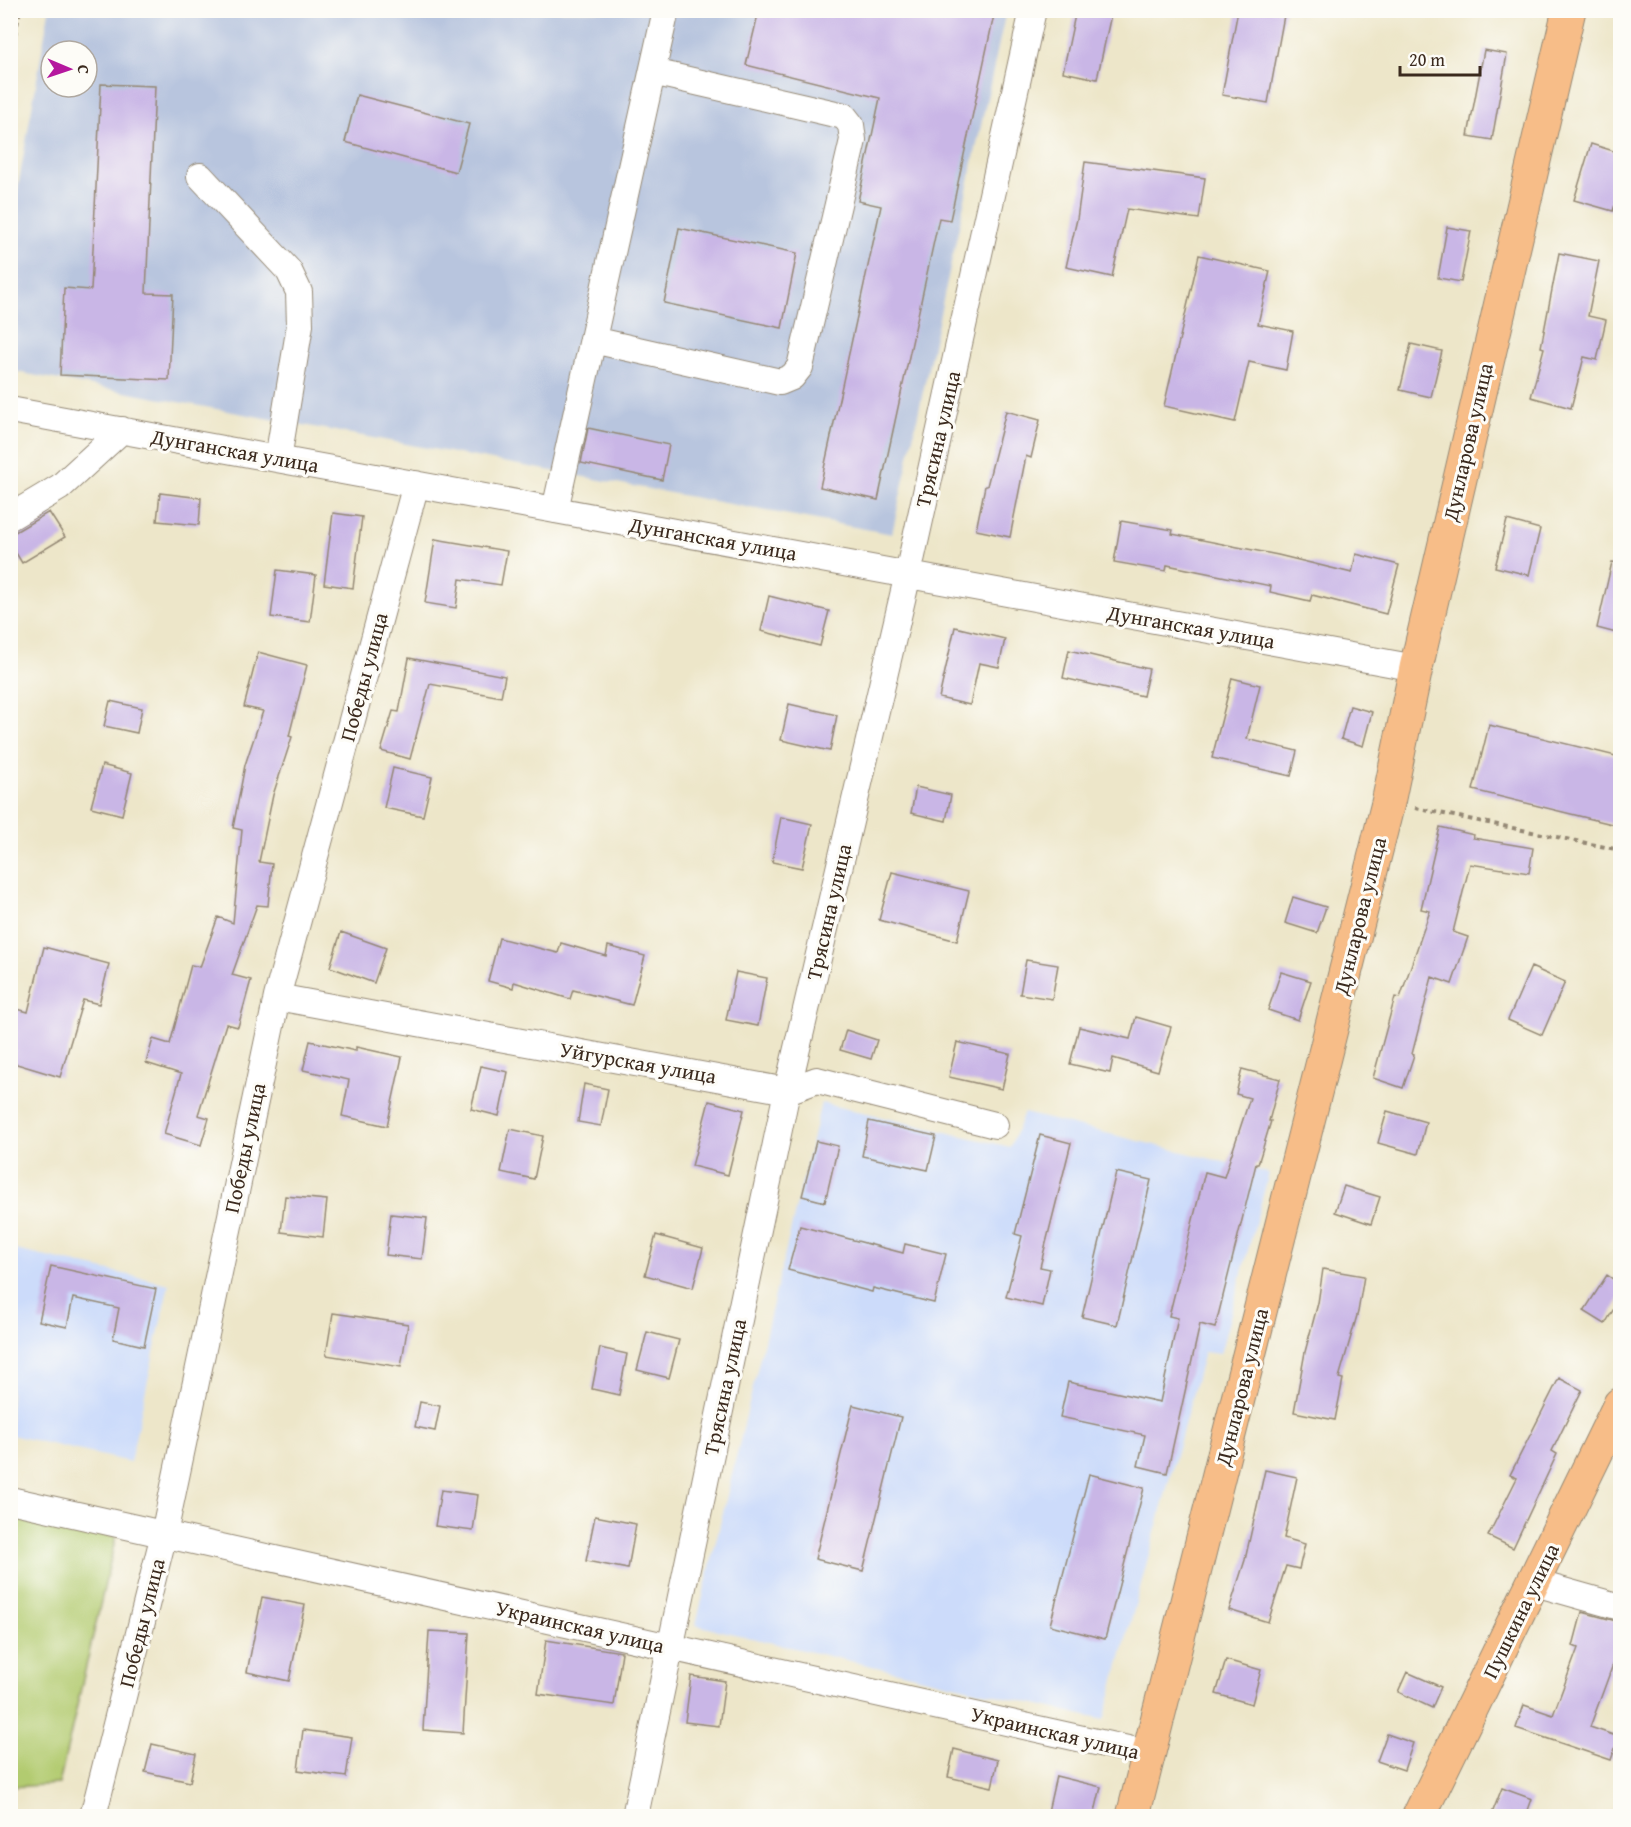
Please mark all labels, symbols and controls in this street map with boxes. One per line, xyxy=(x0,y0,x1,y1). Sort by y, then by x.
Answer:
north arrow xyxy=(39,39,99,99)
scale bar xyxy=(1400,39,1480,77)
text: 20 m xyxy=(1409,46,1445,73)
text: С xyxy=(72,65,96,74)
street label: Дунларова улица xyxy=(1434,360,1501,525)
street label: Трясина улица xyxy=(907,368,968,510)
street label: Дунганская улица xyxy=(148,420,321,480)
street label: Дунганская улица xyxy=(626,508,799,568)
street label: Дунганская улица xyxy=(1104,596,1277,656)
street label: Победы улица xyxy=(331,609,396,745)
street label: Дунларова улица xyxy=(1325,834,1394,999)
street label: Трясина улица xyxy=(798,841,859,983)
street label: Уйгурская улица xyxy=(557,1033,719,1092)
street label: Победы улица xyxy=(216,1080,273,1216)
street label: Дунларова улица xyxy=(1207,1305,1276,1470)
street label: Трясина улица xyxy=(695,1316,754,1458)
street label: Пушкина улица xyxy=(1474,1538,1567,1684)
street label: Победы улица xyxy=(110,1555,173,1691)
street label: Украинская улица xyxy=(493,1592,667,1661)
street label: Украинская улица xyxy=(968,1698,1142,1767)

